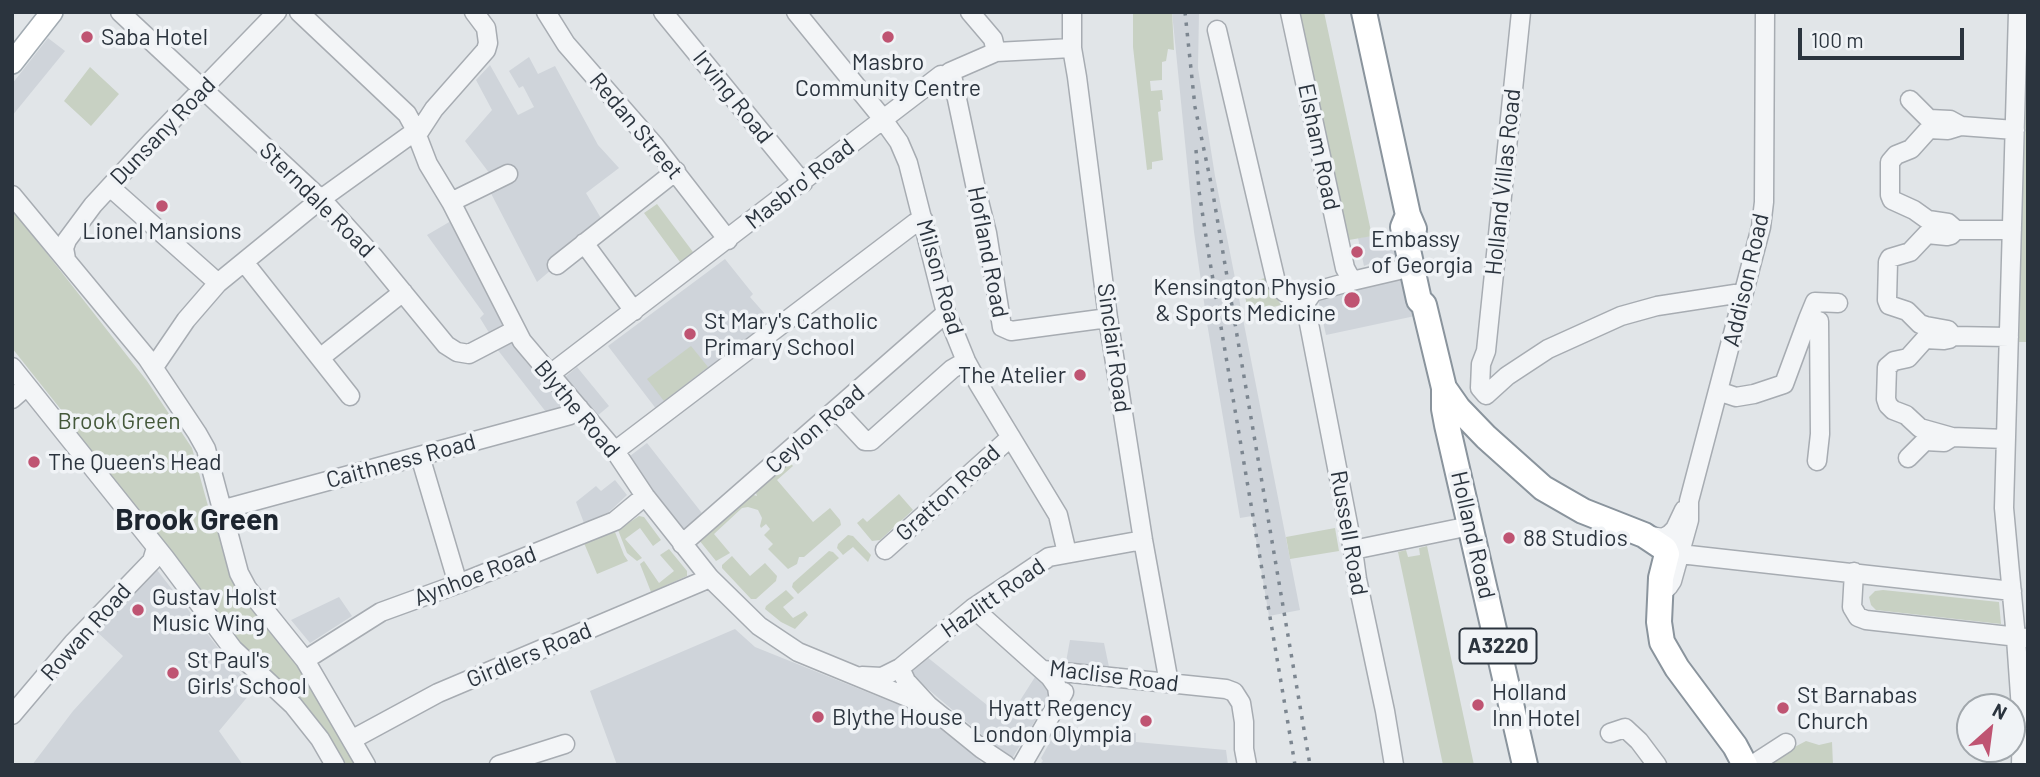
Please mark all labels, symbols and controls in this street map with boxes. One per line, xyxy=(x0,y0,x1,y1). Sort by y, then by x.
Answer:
scale bar xyxy=(1802,14,1968,58)
place label: Saba Hotel xyxy=(101,23,208,51)
text: 100 m xyxy=(1811,27,1864,52)
marker: Saba Hotel xyxy=(79,29,95,45)
marker: Masbro Community Centre xyxy=(880,29,896,45)
street label: Irving Road xyxy=(687,45,779,149)
place label: Masbro Community Centre xyxy=(795,48,981,102)
street label: Redan Street xyxy=(584,67,688,185)
street label: Dunsany Road xyxy=(105,71,221,191)
street label: Elsham Road xyxy=(1292,81,1346,213)
street label: Holland Villas Road xyxy=(1479,87,1527,277)
street label: Masbro' Road xyxy=(740,133,860,235)
street label: Sterndale Road xyxy=(254,137,380,263)
street label: Hofland Road xyxy=(962,184,1014,320)
marker: Lionel Mansions xyxy=(154,198,170,214)
street label: Addison Road xyxy=(1717,211,1775,349)
street label: Milson Road xyxy=(910,216,970,338)
place label: Lionel Mansions xyxy=(82,217,242,245)
place label: Embassy of Georgia xyxy=(1371,225,1473,279)
marker: Embassy of Georgia xyxy=(1349,244,1365,260)
place label: Kensington Physio & Sports Medicine xyxy=(1153,273,1336,327)
street label: Sinclair Road xyxy=(1091,282,1137,414)
marker: Kensington Physio & Sports Medicine xyxy=(1342,290,1362,310)
place label: St Mary's Catholic Primary School xyxy=(704,307,878,361)
marker: St Mary's Catholic Primary School xyxy=(682,326,698,342)
street label: Blythe Road xyxy=(528,355,626,463)
place label: The Atelier xyxy=(958,361,1066,389)
marker: The Atelier xyxy=(1072,367,1088,383)
street label: Ceylon Road xyxy=(760,379,870,479)
park label: Brook Green xyxy=(57,407,181,435)
street label: Caithness Road xyxy=(323,428,479,494)
street label: Gratton Road xyxy=(890,439,1006,547)
place label: The Queen's Head xyxy=(48,448,222,476)
marker: The Queen's Head xyxy=(26,454,42,470)
street label: Russell Road xyxy=(1324,468,1374,598)
street label: Holland Road xyxy=(1445,468,1501,602)
district label: Brook Green xyxy=(115,502,279,538)
place label: 88 Studios xyxy=(1523,524,1628,552)
marker: 88 Studios xyxy=(1501,530,1517,546)
street label: Aynhoe Road xyxy=(410,540,540,612)
street label: Hazlitt Road xyxy=(936,552,1050,644)
street label: Rowan Road xyxy=(35,577,137,687)
place label: Gustav Holst Music Wing xyxy=(152,583,277,637)
marker: Gustav Holst Music Wing xyxy=(130,602,146,618)
street label: Girdlers Road xyxy=(462,616,596,694)
road number: A3220 xyxy=(1460,628,1536,664)
place label: St Paul's Girls' School xyxy=(187,646,307,700)
street label: Maclise Road xyxy=(1048,654,1180,698)
marker: St Paul's Girls' School xyxy=(165,665,181,681)
place label: Holland Inn Hotel xyxy=(1492,678,1580,732)
place label: St Barnabas Church xyxy=(1797,681,1917,735)
north arrow xyxy=(1956,693,2026,763)
place label: Hyatt Regency London Olympia xyxy=(973,694,1132,748)
marker: Holland Inn Hotel xyxy=(1470,697,1486,713)
text: N xyxy=(1989,698,2011,724)
marker: St Barnabas Church xyxy=(1775,700,1791,716)
place label: Blythe House xyxy=(832,703,963,731)
marker: Blythe House xyxy=(810,709,826,725)
marker: Hyatt Regency London Olympia xyxy=(1138,713,1154,729)

